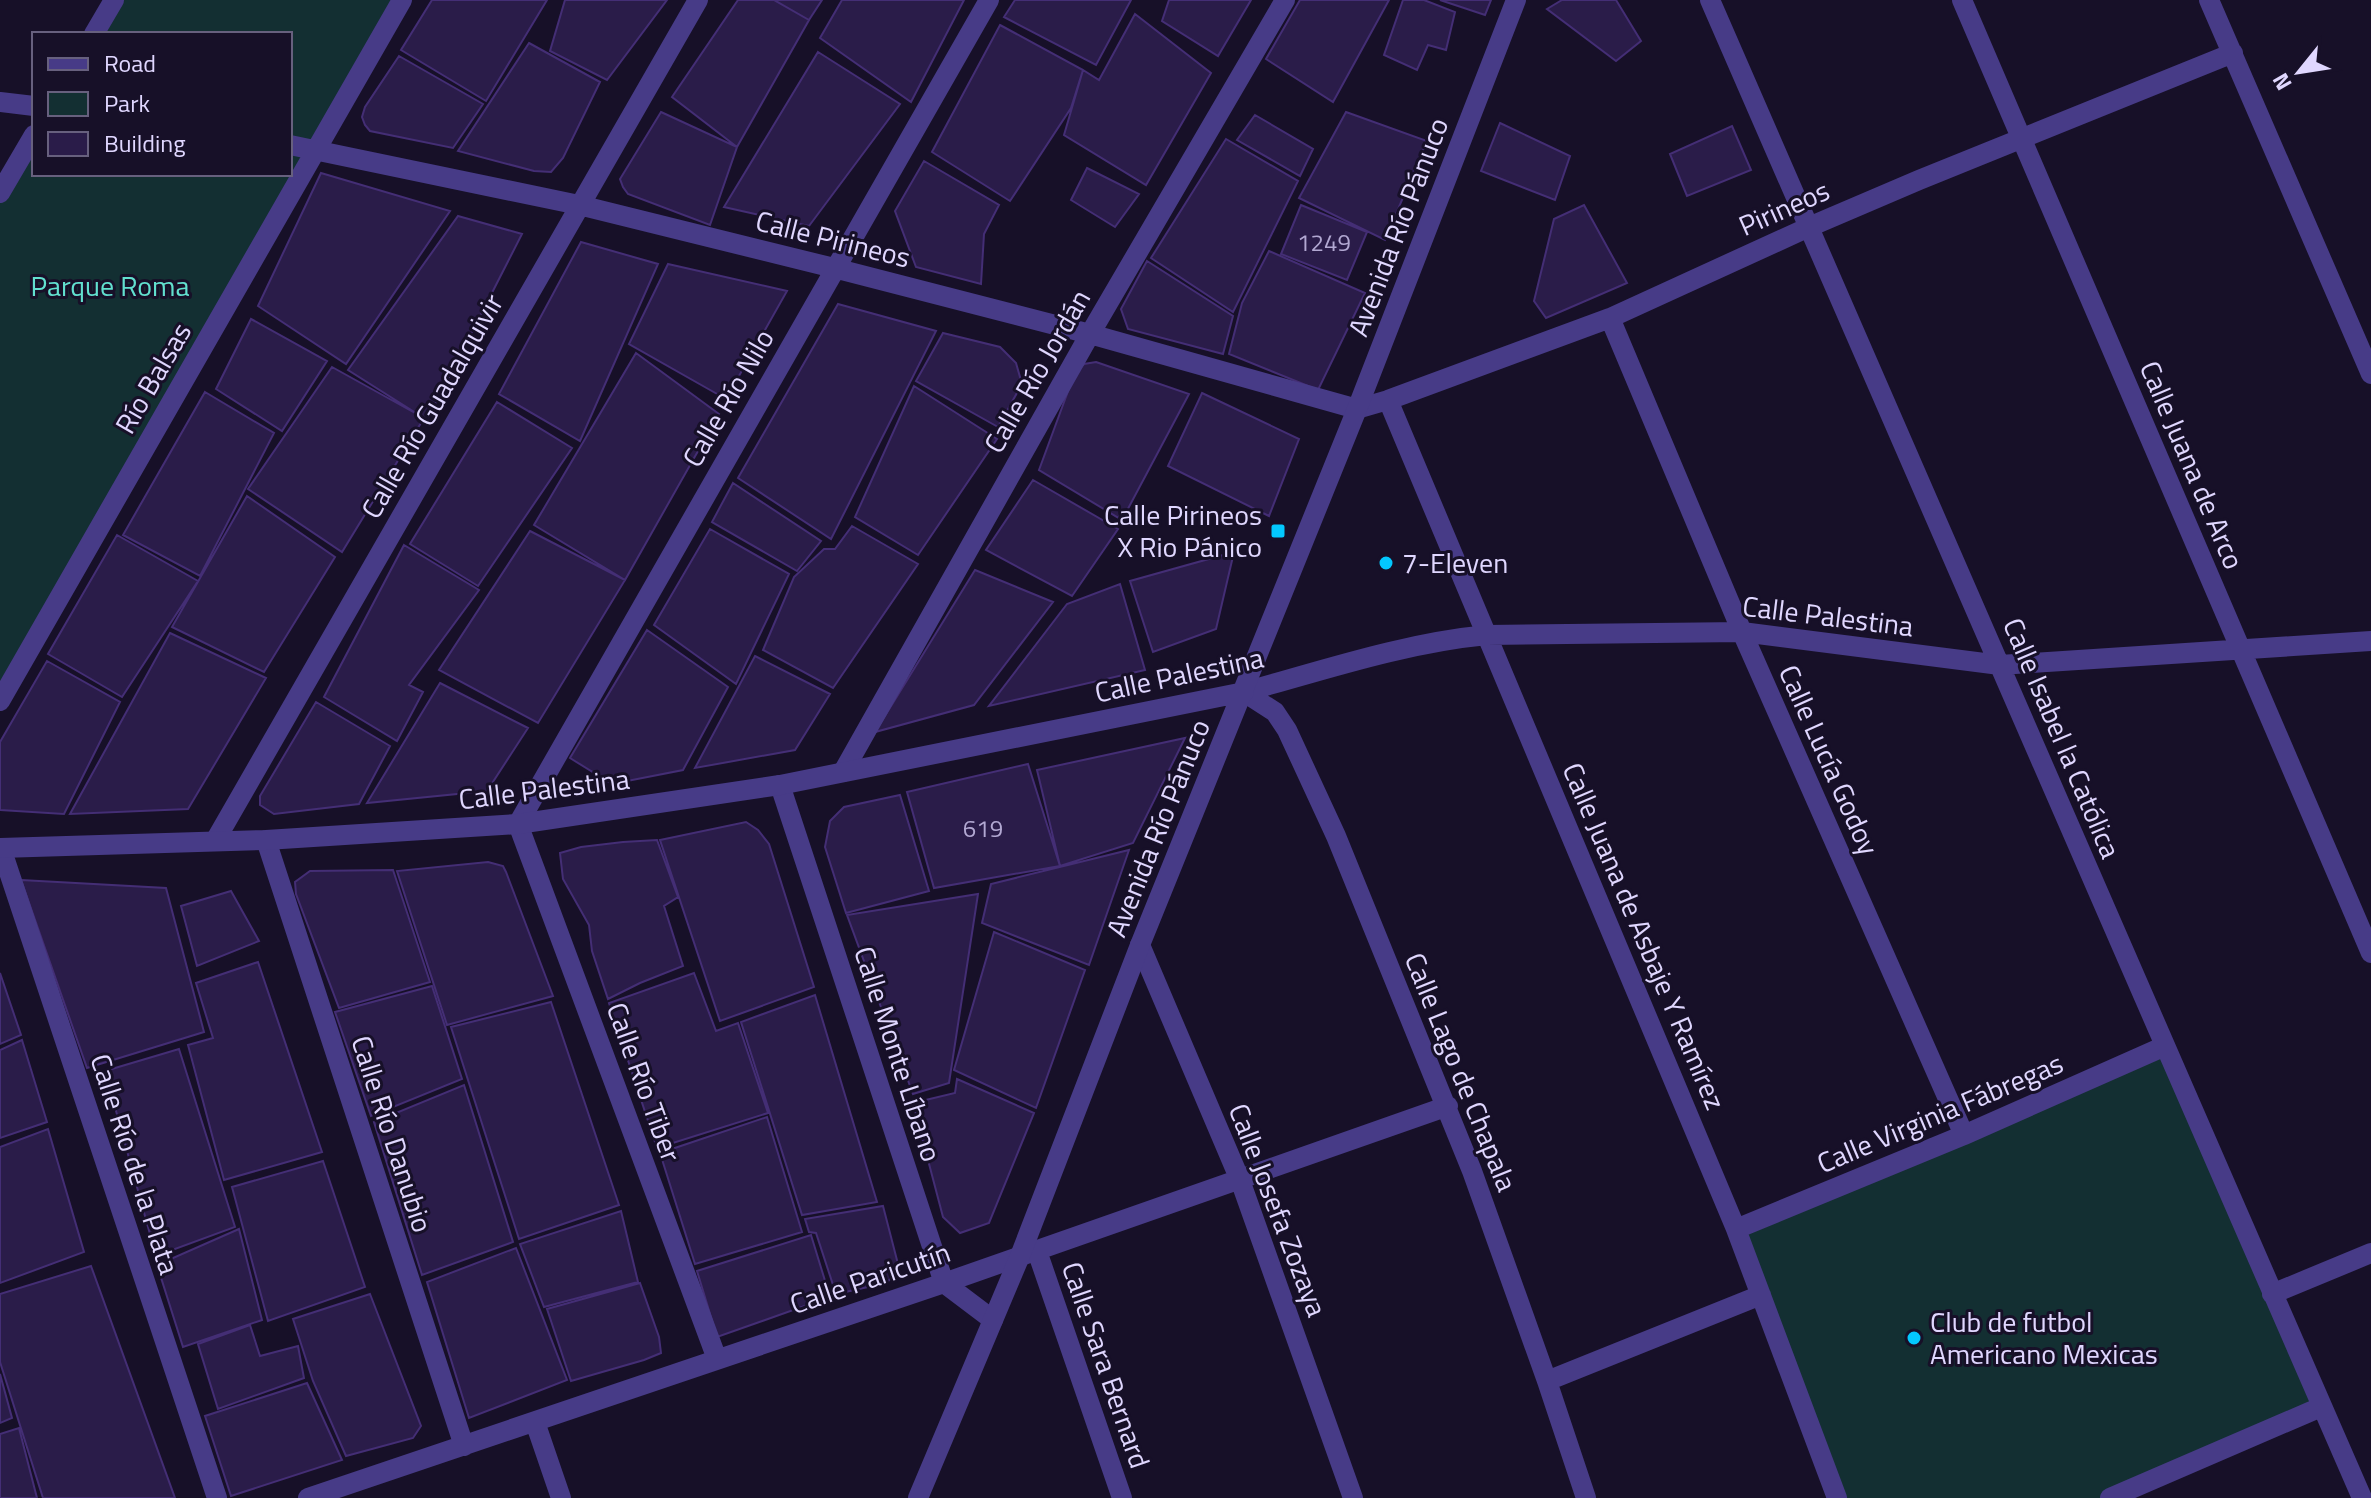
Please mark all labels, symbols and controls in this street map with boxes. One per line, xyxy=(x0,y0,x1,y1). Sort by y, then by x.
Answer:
legend xyxy=(32,32,292,176)
north arrow xyxy=(2259,32,2339,112)
text: Road xyxy=(104,45,156,81)
text: N xyxy=(2263,67,2300,97)
text: Park xyxy=(104,85,150,121)
street label: Avenida Río Pánuco xyxy=(1336,111,1459,342)
text: Building xyxy=(104,125,186,161)
street label: Pirineos xyxy=(1731,168,1836,247)
street label: Calle Pirineos xyxy=(751,199,915,278)
house number: 1249 xyxy=(1297,224,1351,260)
park label: Parque Roma xyxy=(31,264,189,307)
street label: Calle Río Jordán xyxy=(972,281,1101,461)
street label: Calle Río Guadalquivir xyxy=(350,285,514,526)
street label: Río Balsas xyxy=(103,314,202,441)
street label: Calle Río Nilo xyxy=(671,321,784,475)
street label: Calle Juana de Arco xyxy=(2129,354,2256,576)
place label: Calle Pirineos X Rio Pánico xyxy=(1104,493,1262,568)
marker: Calle Pirineos X Rio Pánico xyxy=(1269,522,1287,540)
place label: 7-Eleven xyxy=(1402,541,1508,584)
marker: 7-Eleven xyxy=(1377,554,1395,572)
street label: Calle Palestina xyxy=(1740,584,1916,647)
street label: Calle Isabel la Católica xyxy=(1992,611,2133,865)
street label: Calle Palestina xyxy=(1090,636,1267,713)
street label: Calle Lucía Godoy xyxy=(1768,658,1891,862)
street label: Avenida Río Pánuco xyxy=(1094,713,1221,943)
street label: Calle Juana de Asbaje Y Ramírez xyxy=(1552,756,1737,1116)
street label: Calle Palestina xyxy=(456,757,632,820)
house number: 619 xyxy=(963,810,1003,846)
street label: Calle Monte Líbano xyxy=(843,941,954,1167)
street label: Calle Lago de Chapala xyxy=(1394,946,1529,1198)
street label: Calle Río Tiber xyxy=(596,996,693,1168)
street label: Calle Río Danubio xyxy=(340,1030,445,1238)
street label: Calle Virginia Fábregas xyxy=(1810,1041,2070,1184)
street label: Calle Río de la Plata xyxy=(80,1048,191,1280)
street label: Calle Josefa Zozaya xyxy=(1218,1097,1339,1323)
street label: Calle Paricutín xyxy=(784,1230,956,1325)
street label: Calle Sara Bernard xyxy=(1051,1256,1162,1474)
place label: Club de futbol Americano Mexicas xyxy=(1930,1300,2158,1375)
marker: Club de futbol Americano Mexicas xyxy=(1905,1329,1923,1347)

